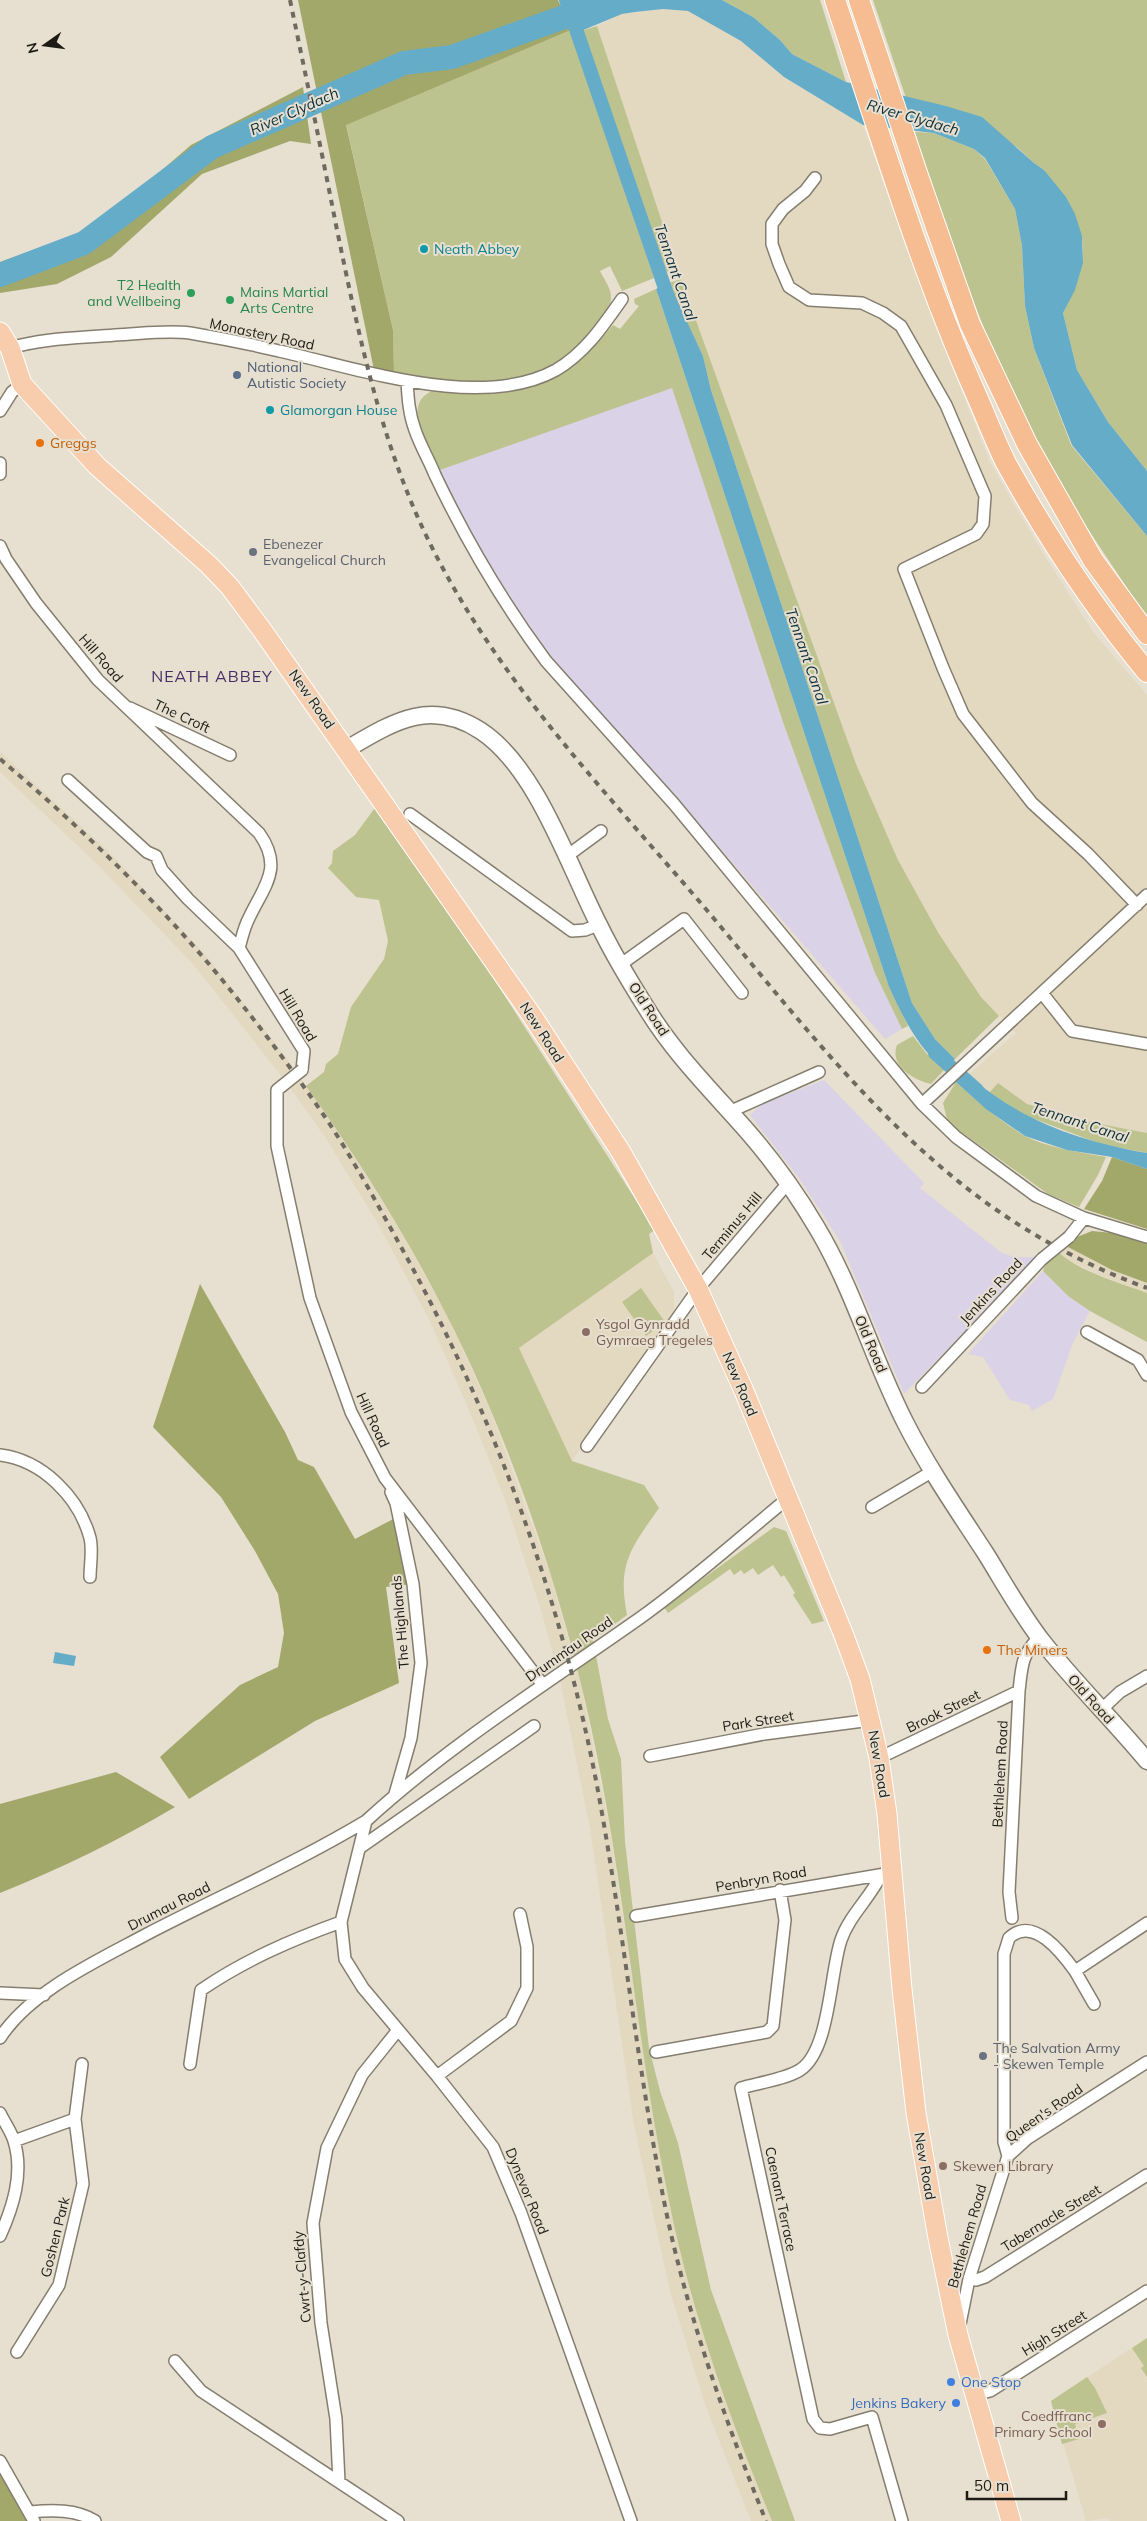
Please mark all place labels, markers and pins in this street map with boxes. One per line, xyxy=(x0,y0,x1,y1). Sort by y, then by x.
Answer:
place label: Neath Abbey xyxy=(434,240,520,258)
marker: Neath Abbey xyxy=(418,243,430,255)
place label: T2 Health and Wellbeing xyxy=(87,276,181,310)
place label: Mains Martial Arts Centre xyxy=(240,283,328,317)
marker: T2 Health and Wellbeing xyxy=(185,287,197,299)
marker: Mains Martial Arts Centre xyxy=(224,294,236,306)
place label: National Autistic Society xyxy=(247,358,347,392)
marker: National Autistic Society xyxy=(231,369,243,381)
place label: Glamorgan House xyxy=(280,401,397,419)
marker: Glamorgan House xyxy=(264,404,276,416)
place label: Greggs xyxy=(50,434,97,452)
marker: Greggs xyxy=(34,437,46,449)
place label: Ebenezer Evangelical Church xyxy=(263,535,386,569)
marker: Ebenezer Evangelical Church xyxy=(247,546,259,558)
place label: Ysgol Gynradd Gymraeg Tregeles xyxy=(595,1315,713,1349)
marker: Ysgol Gynradd Gymraeg Tregeles xyxy=(580,1326,592,1338)
place label: The Miners xyxy=(997,1641,1068,1659)
marker: The Miners xyxy=(981,1644,993,1656)
place label: The Salvation Army - Skewen Temple xyxy=(993,2039,1121,2073)
marker: The Salvation Army - Skewen Temple xyxy=(977,2050,989,2062)
place label: Skewen Library xyxy=(953,2157,1054,2175)
marker: Skewen Library xyxy=(937,2160,949,2172)
place label: One Stop xyxy=(961,2373,1021,2391)
marker: One Stop xyxy=(945,2376,957,2388)
place label: Jenkins Bakery xyxy=(851,2394,947,2412)
marker: Jenkins Bakery xyxy=(950,2397,962,2409)
place label: Coedffranc Primary School xyxy=(994,2407,1092,2441)
marker: Coedffranc Primary School xyxy=(1096,2418,1108,2430)

